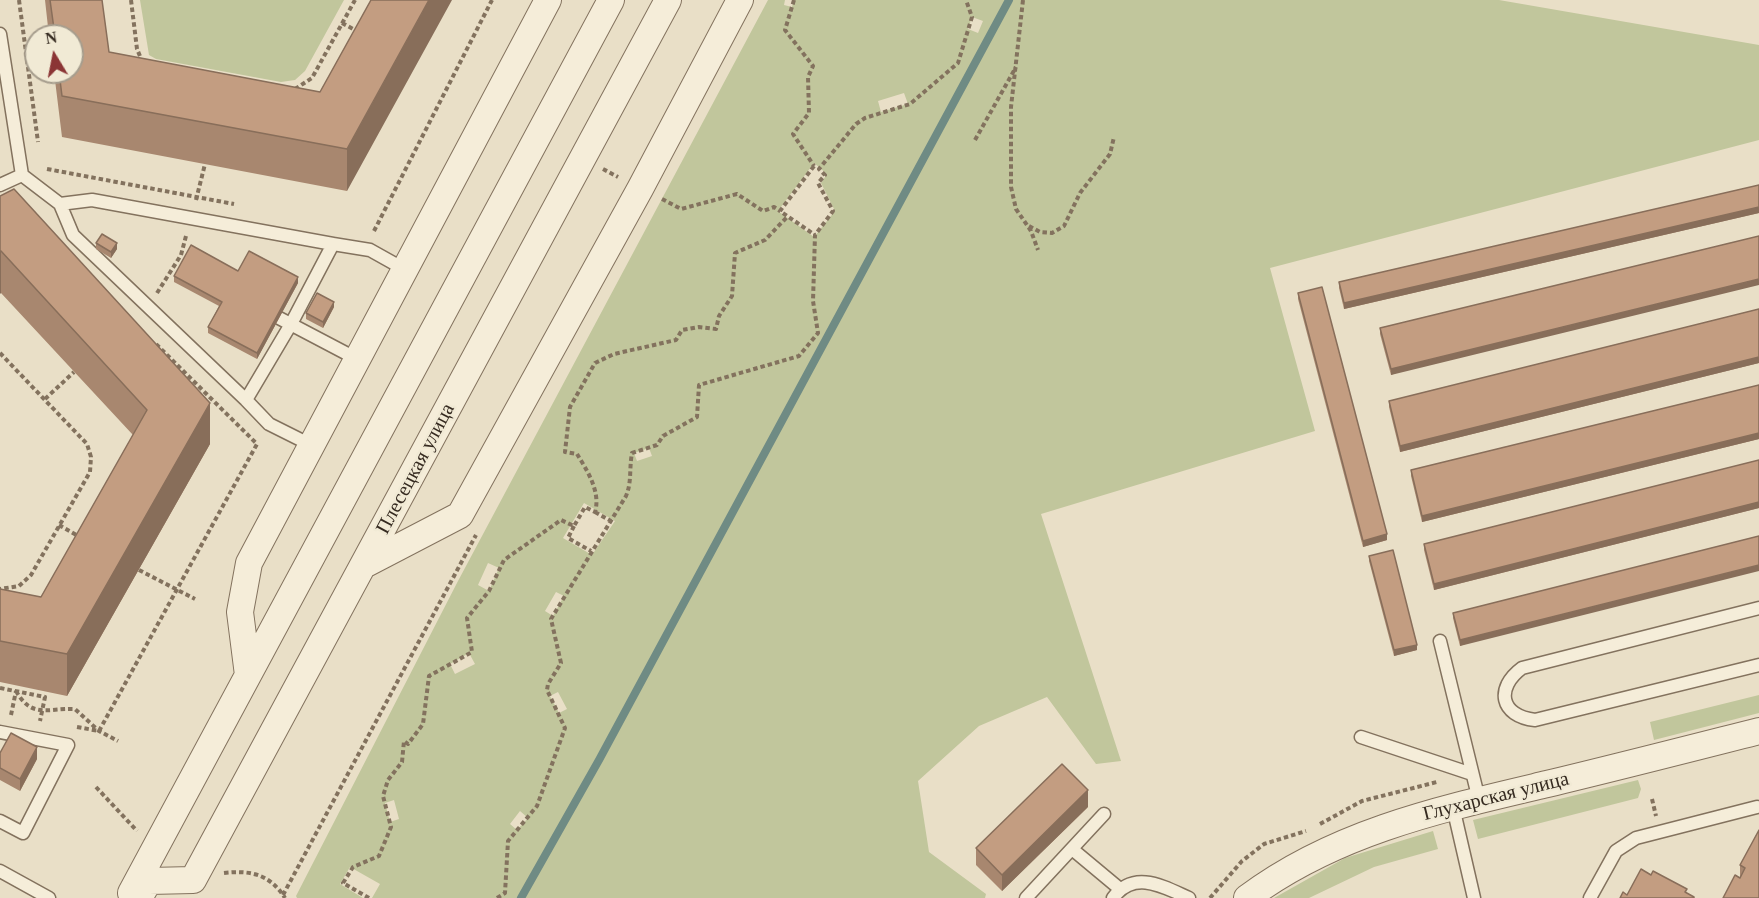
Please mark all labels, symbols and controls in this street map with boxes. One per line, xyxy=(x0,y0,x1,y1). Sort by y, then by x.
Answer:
north arrow xyxy=(24,24,84,84)
text: N xyxy=(44,28,58,47)
street label: Плесецкая улица xyxy=(372,400,460,538)
street label: Глухарская улица xyxy=(1421,767,1571,827)

